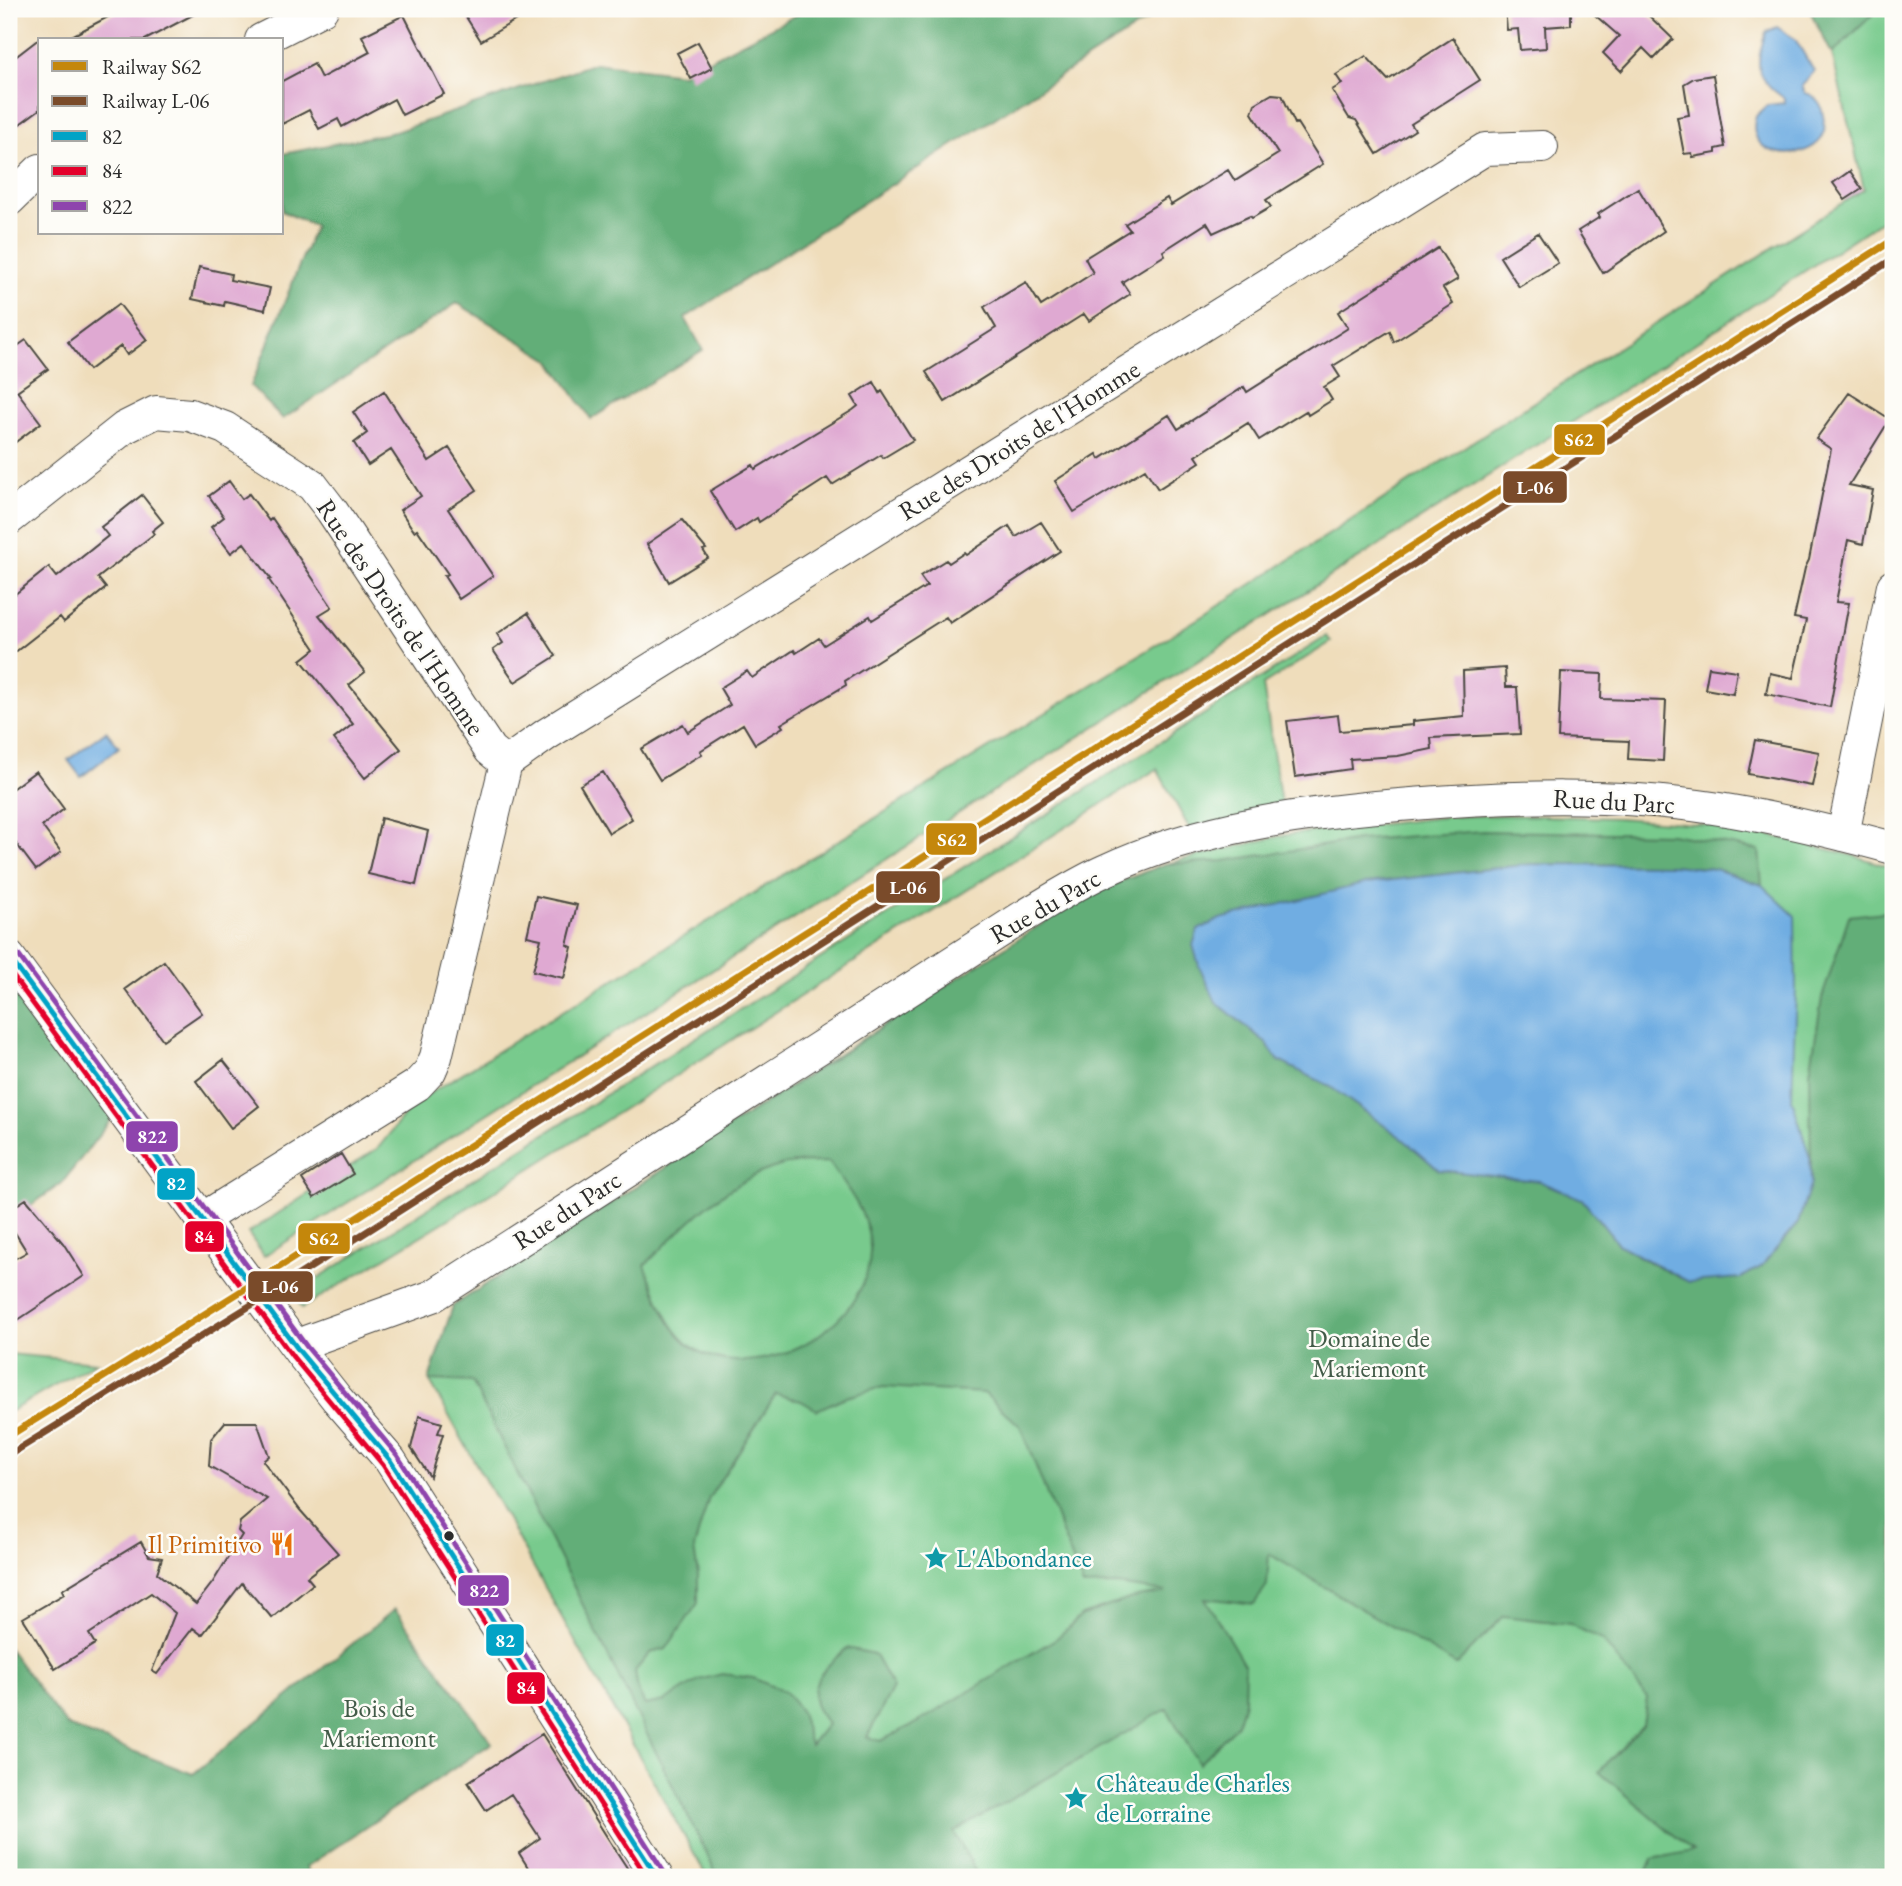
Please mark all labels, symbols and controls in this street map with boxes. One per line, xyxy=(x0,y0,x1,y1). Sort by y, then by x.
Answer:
legend xyxy=(38,38,284,234)
text: Railway S62 xyxy=(102,53,201,80)
text: Railway L-06 xyxy=(102,87,209,114)
text: 82 xyxy=(102,123,122,150)
text: 84 xyxy=(102,157,123,184)
text: 822 xyxy=(102,193,132,220)
street label: Rue des Droits de l'Homme xyxy=(892,352,1146,528)
line badge: S62 xyxy=(1553,423,1606,456)
text: S62 xyxy=(1564,427,1594,452)
line badge: L-06 xyxy=(1502,470,1568,504)
text: L-06 xyxy=(1516,475,1554,500)
street label: Rue des Droits de l'Homme xyxy=(309,492,493,742)
street label: Rue du Parc xyxy=(1552,781,1676,821)
line badge: S62 xyxy=(925,822,978,856)
text: S62 xyxy=(937,827,967,852)
street label: Rue du Parc xyxy=(984,861,1106,951)
line badge: L-06 xyxy=(875,870,941,904)
text: L-06 xyxy=(889,875,927,900)
line badge: 822 xyxy=(125,1120,179,1153)
text: 822 xyxy=(137,1124,167,1149)
street label: Rue du Parc xyxy=(506,1162,628,1258)
line badge: 82 xyxy=(156,1167,196,1201)
text: 82 xyxy=(166,1171,186,1196)
line badge: 84 xyxy=(184,1220,225,1253)
line badge: S62 xyxy=(297,1222,351,1255)
text: 84 xyxy=(194,1224,215,1249)
text: S62 xyxy=(309,1226,339,1251)
line badge: L-06 xyxy=(247,1270,314,1303)
text: L-06 xyxy=(261,1274,299,1299)
park label: Domaine de Mariemont xyxy=(1308,1321,1430,1385)
place label: Il Primitivo xyxy=(148,1527,262,1561)
unlabelled marker xyxy=(442,1529,456,1543)
restaurant icon: Il Primitivo xyxy=(268,1530,296,1558)
place label: L'Abondance xyxy=(956,1541,1092,1575)
place icon: L'Abondance xyxy=(922,1544,950,1572)
line badge: 822 xyxy=(457,1574,510,1607)
text: 822 xyxy=(469,1578,499,1603)
line badge: 82 xyxy=(485,1623,525,1657)
text: 82 xyxy=(495,1628,515,1653)
line badge: 84 xyxy=(506,1671,546,1705)
text: 84 xyxy=(516,1675,537,1700)
park label: Bois de Mariemont xyxy=(322,1691,436,1755)
place label: Château de Charles de Lorraine xyxy=(1096,1766,1290,1830)
place icon: Château de Charles de Lorraine xyxy=(1062,1784,1090,1812)

